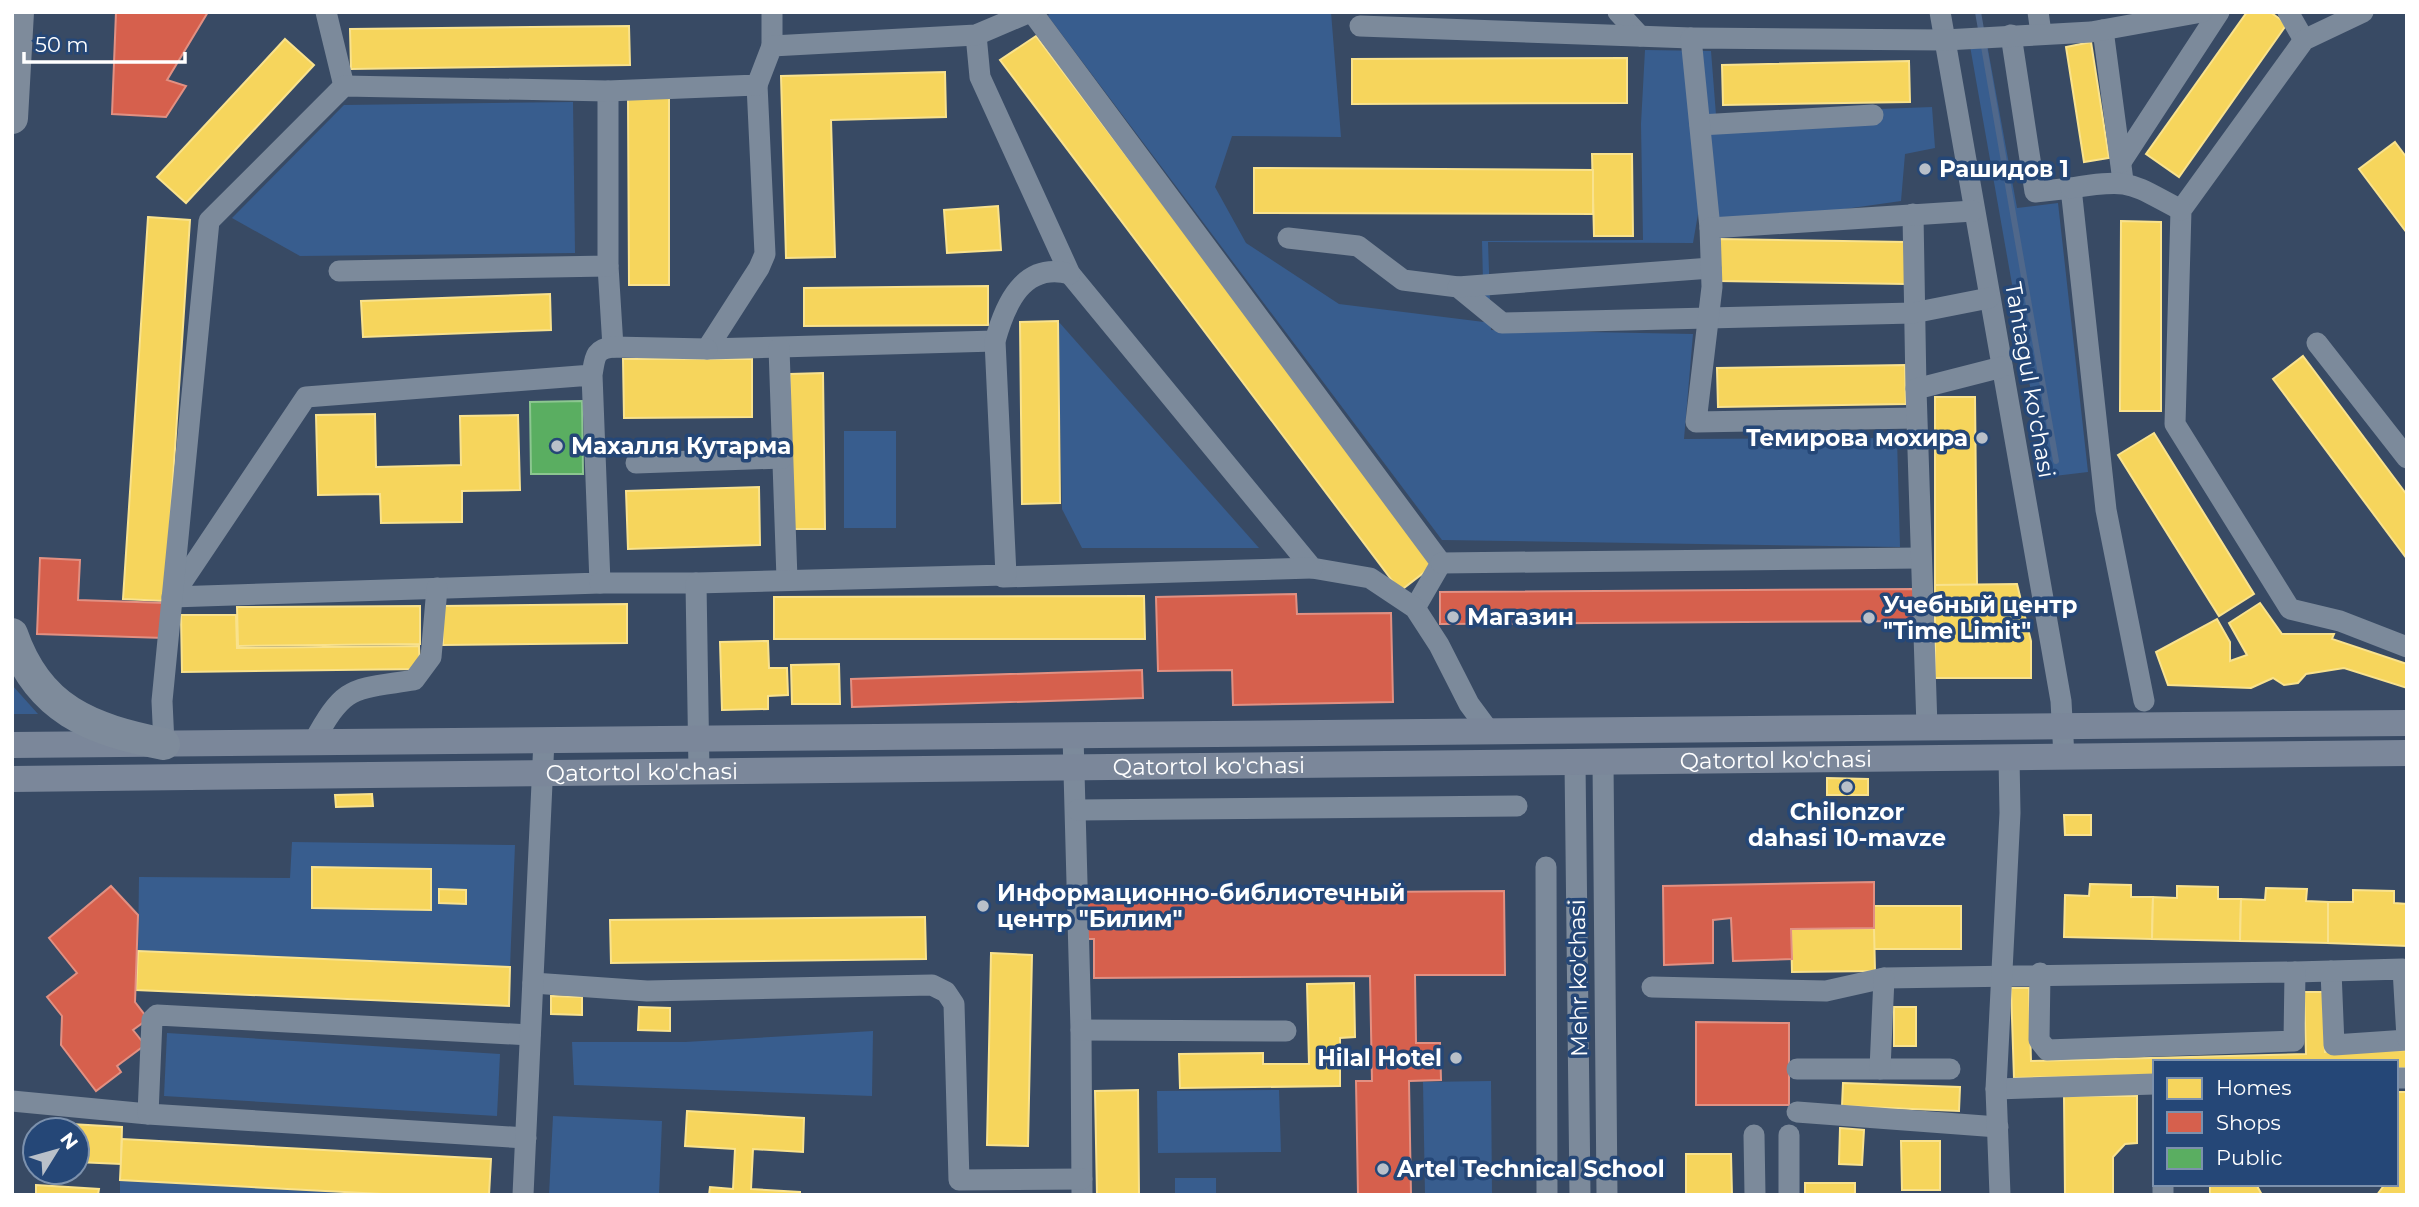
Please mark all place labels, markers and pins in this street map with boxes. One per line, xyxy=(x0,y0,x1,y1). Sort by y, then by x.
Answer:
place label: Рашидов 1 xyxy=(1939,155,2069,183)
marker: Рашидов 1 xyxy=(1917,161,1933,177)
place label: Темирова мохира xyxy=(1746,424,1968,452)
marker: Темирова мохира xyxy=(1974,430,1990,446)
place label: Махалля Кутарма xyxy=(571,432,791,460)
marker: Махалля Кутарма xyxy=(549,438,565,454)
place label: Учебный центр "Time Limit" xyxy=(1883,591,2078,645)
place label: Магазин xyxy=(1467,603,1574,631)
marker: Магазин xyxy=(1445,609,1461,625)
marker: Учебный центр "Time Limit" xyxy=(1861,610,1877,626)
marker: Chilonzor dahasi 10-mavze xyxy=(1839,779,1855,795)
place label: Chilonzor dahasi 10-mavze xyxy=(1748,798,1946,852)
place label: Информационно-библиотечный центр "Билим" xyxy=(997,879,1405,933)
marker: Информационно-библиотечный центр "Билим" xyxy=(975,898,991,914)
place label: Hilal Hotel xyxy=(1317,1044,1442,1072)
marker: Hilal Hotel xyxy=(1448,1050,1464,1066)
place label: Artel Technical School xyxy=(1396,1155,1665,1183)
marker: Artel Technical School xyxy=(1375,1161,1391,1177)

